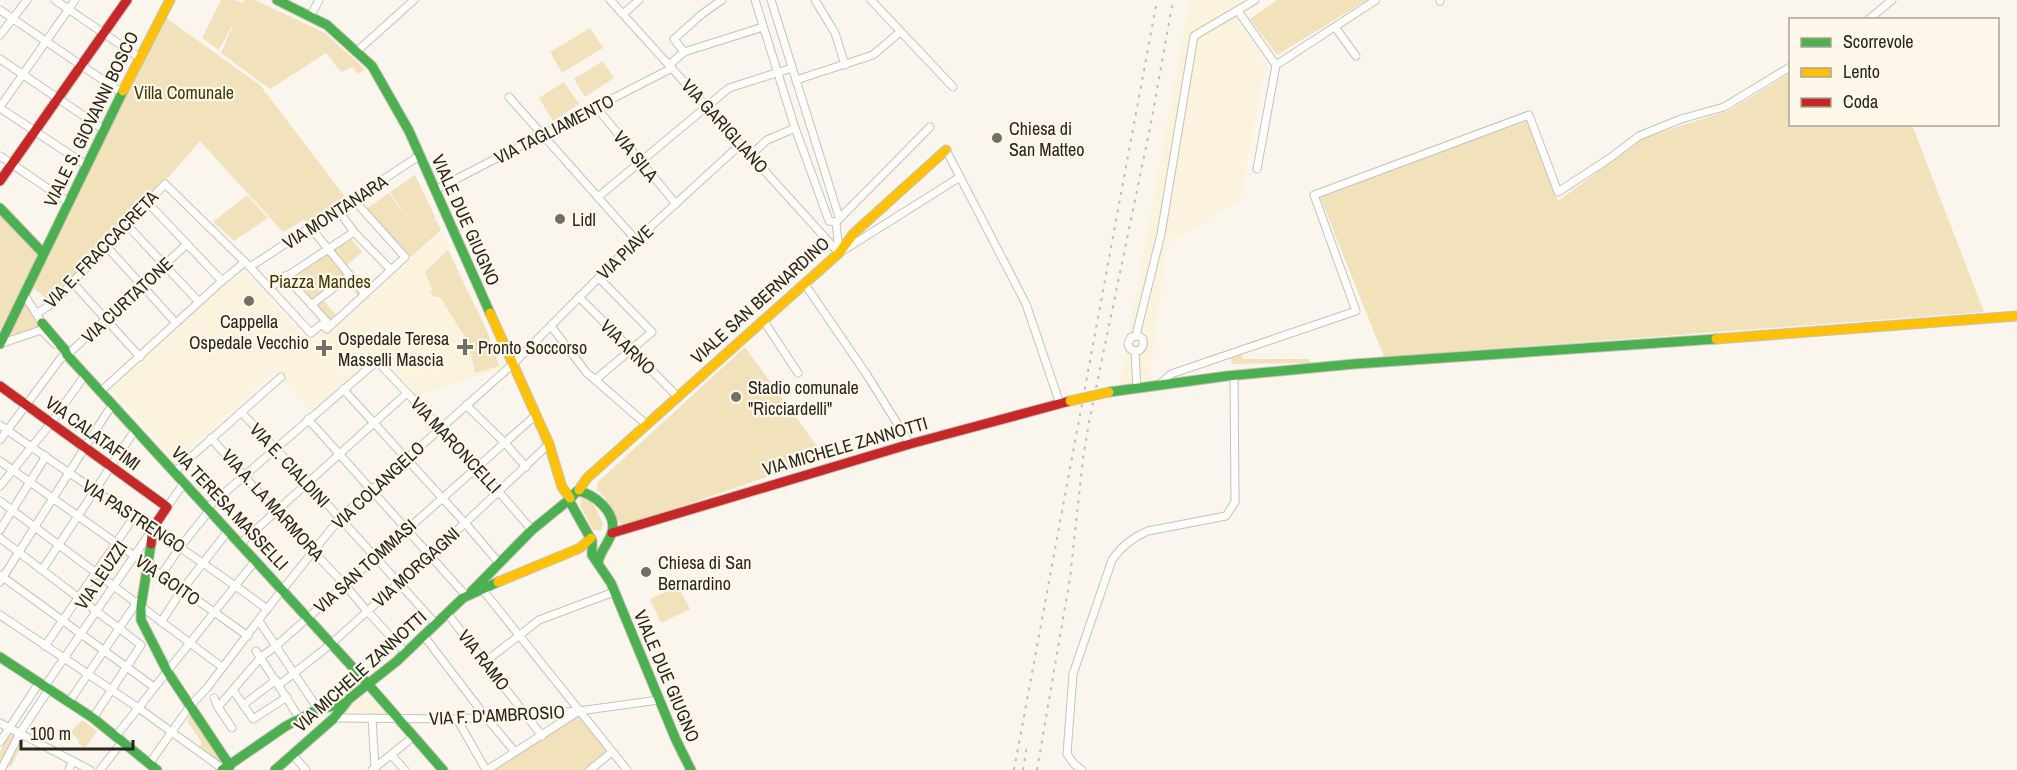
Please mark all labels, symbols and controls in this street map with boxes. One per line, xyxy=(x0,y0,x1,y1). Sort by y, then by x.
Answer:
legend xyxy=(1789,18,1999,126)
street label: VIALE S. GIOVANNI BOSCO xyxy=(38,27,144,211)
text: Scorrevole xyxy=(1843,29,1914,54)
text: Lento xyxy=(1843,59,1880,84)
street label: VIA GARIGLIANO xyxy=(676,73,774,179)
park label: Villa Comunale xyxy=(134,80,234,105)
street label: VIA TAGLIAMENTO xyxy=(490,88,618,170)
text: Coda xyxy=(1843,89,1878,114)
place label: Chiesa di San Matteo xyxy=(1009,116,1085,162)
street label: VIA SILA xyxy=(608,125,664,187)
marker: Chiesa di San Matteo xyxy=(990,131,1004,145)
street label: VIALE DUE GIUGNO xyxy=(426,150,506,290)
street label: VIA MONTANARA xyxy=(278,169,392,255)
street label: VIA E. FRACCACRETA xyxy=(38,185,164,313)
place label: Lidl xyxy=(572,207,596,232)
marker: Lidl xyxy=(553,212,567,226)
street label: VIA PIAVE xyxy=(591,219,659,285)
street label: VIALE SAN BERNARDINO xyxy=(685,231,835,369)
street label: VIA CURTATONE xyxy=(76,251,178,349)
park label: Piazza Mandes xyxy=(269,269,371,294)
marker: Cappella Ospedale Vecchio xyxy=(242,294,256,308)
place label: Cappella Ospedale Vecchio xyxy=(189,309,309,355)
street label: VIA ARNO xyxy=(595,314,661,380)
place label: Ospedale Teresa Masselli Mascia xyxy=(338,326,449,372)
place label: Pronto Soccorso xyxy=(478,335,587,360)
marker: Pronto Soccorso xyxy=(456,338,474,356)
marker: Ospedale Teresa Masselli Mascia xyxy=(315,339,333,357)
place label: Stadio comunale "Ricciardelli" xyxy=(748,375,859,421)
street label: VIA CALATAFIMI xyxy=(40,390,146,476)
marker: Stadio comunale "Ricciardelli" xyxy=(729,390,743,404)
street label: VIA MARONCELLI xyxy=(405,391,507,499)
street label: VIA MICHELE ZANNOTTI xyxy=(760,410,930,482)
street label: VIA E. CIALDINI xyxy=(244,417,336,513)
street label: VIA COLANGELO xyxy=(326,435,430,535)
street label: VIA TERESA MASSELLI xyxy=(166,440,294,576)
street label: VIA A. LA MARMORA xyxy=(216,444,330,567)
street label: VIA PASTRENGO xyxy=(77,473,191,559)
street label: VIA SAN TOMMASI xyxy=(308,513,422,619)
street label: VIA MORGAGNI xyxy=(367,521,465,613)
street label: VIA LEUZZI xyxy=(69,536,133,614)
street label: VIA GOITO xyxy=(130,548,206,612)
place label: Chiesa di San Bernardino xyxy=(658,550,752,596)
marker: Chiesa di San Bernardino xyxy=(639,565,653,579)
street label: VIA MICHELE ZANNOTTI xyxy=(288,605,432,737)
street label: VIALE DUE GIUGNO xyxy=(628,606,706,746)
street label: VIA RAMO xyxy=(452,624,516,696)
street label: VIA F. D'AMBROSIO xyxy=(429,699,565,731)
scale bar xyxy=(21,713,134,751)
text: 100 m xyxy=(30,721,71,746)

